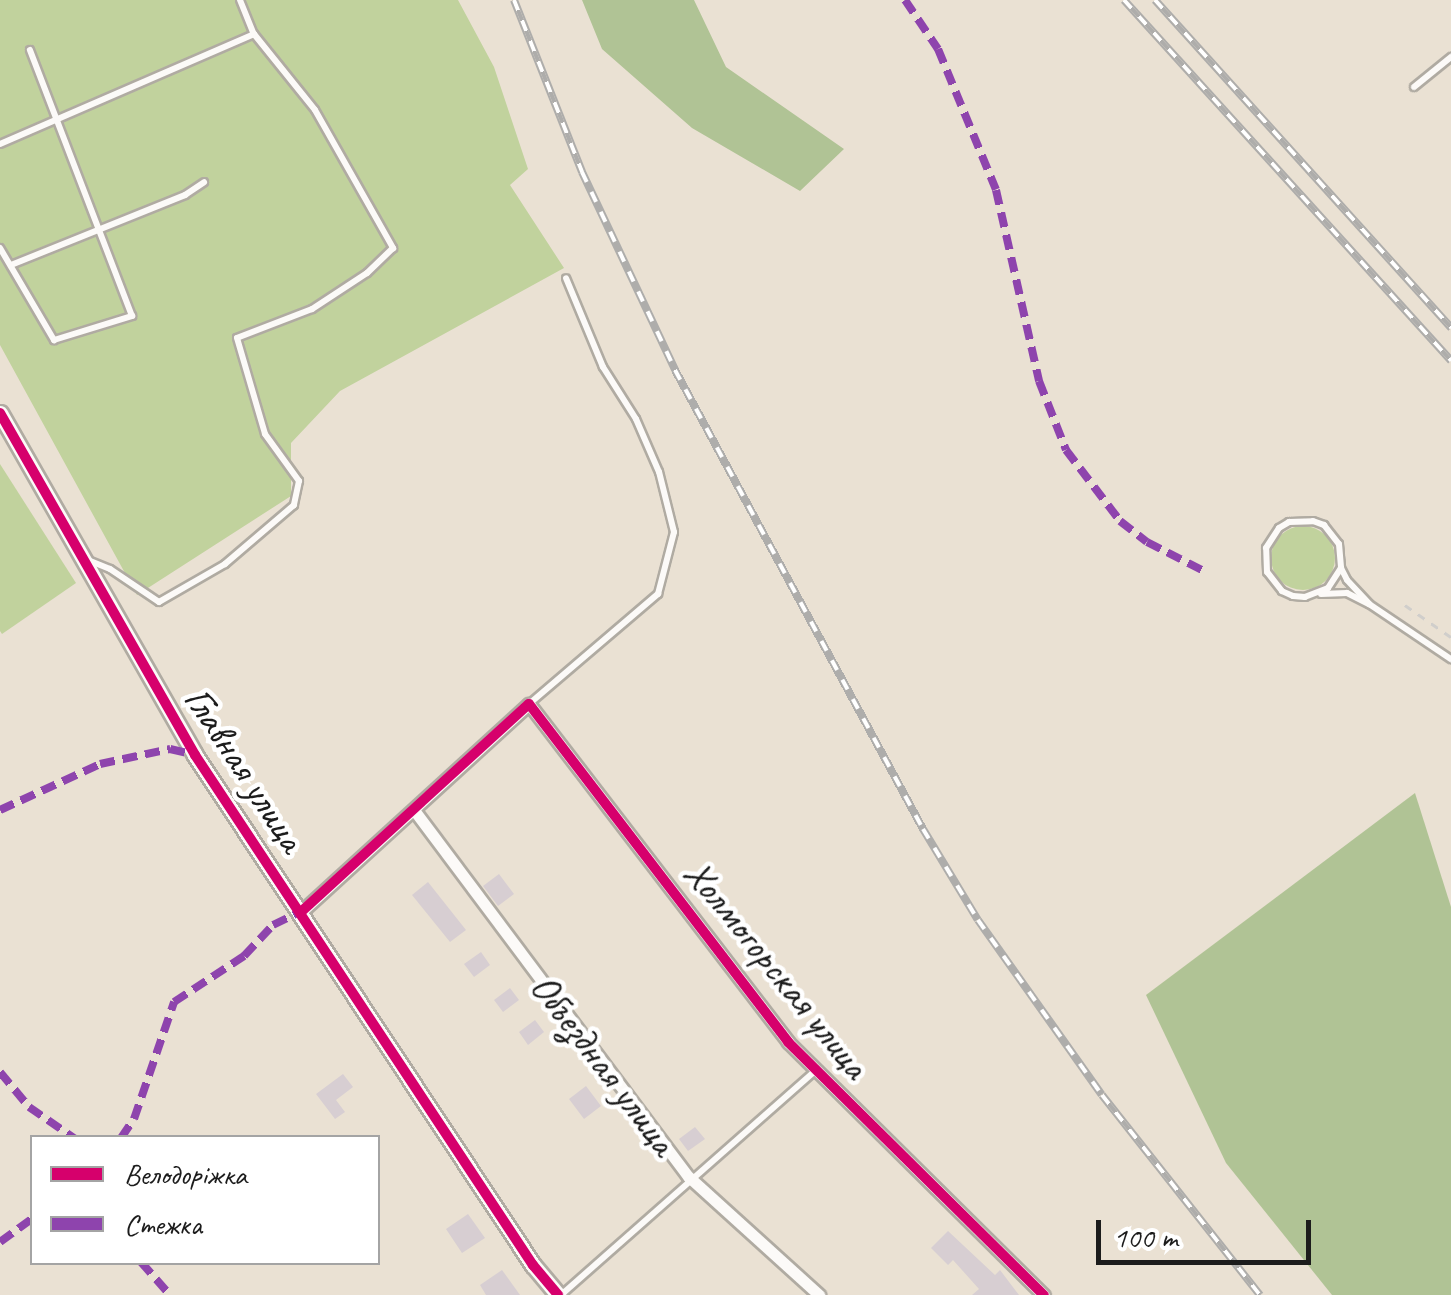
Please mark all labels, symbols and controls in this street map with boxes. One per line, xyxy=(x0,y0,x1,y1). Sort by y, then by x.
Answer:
street label: Главная улица xyxy=(174,678,316,860)
street label: Холмогорская улица xyxy=(673,849,881,1089)
street label: Объездная улица xyxy=(520,964,688,1164)
legend xyxy=(30,1135,380,1265)
text: Велодоріжка xyxy=(124,1155,247,1193)
scale bar xyxy=(1101,1200,1316,1262)
text: Стежка xyxy=(124,1205,202,1243)
text: 100 m xyxy=(1113,1218,1178,1256)

